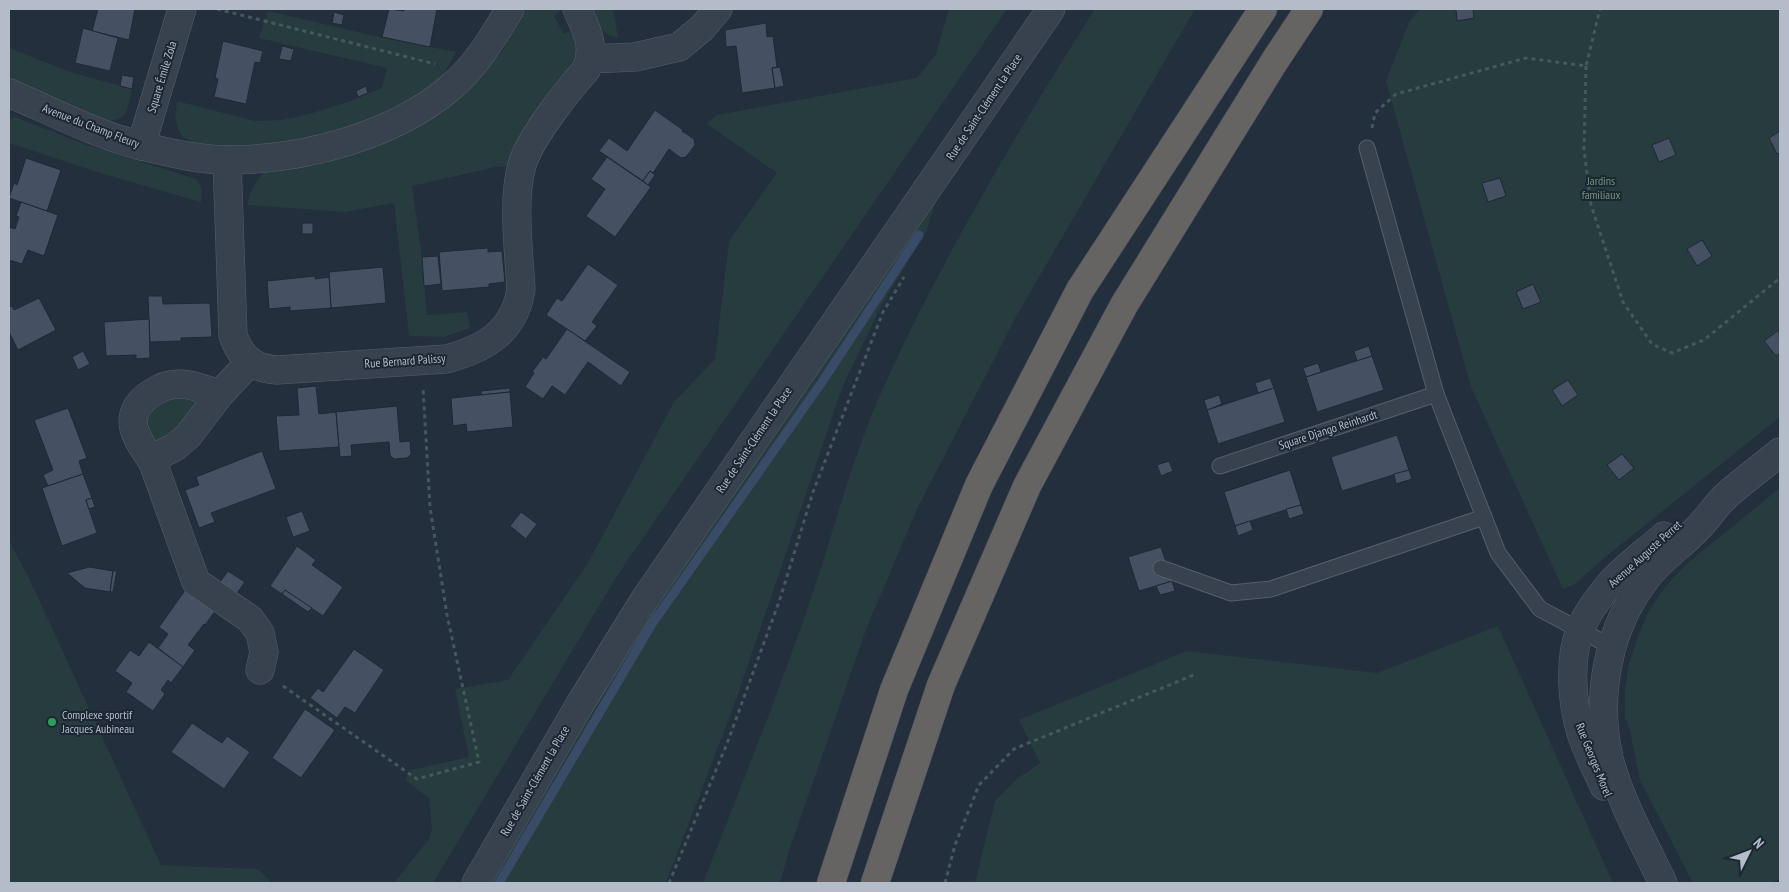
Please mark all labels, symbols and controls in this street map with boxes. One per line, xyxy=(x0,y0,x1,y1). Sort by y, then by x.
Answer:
street label: Square Émile Zola xyxy=(143,39,180,115)
street label: Rue de Saint-Clément la Place xyxy=(942,51,1025,163)
street label: Avenue du Champ Fleury xyxy=(41,100,142,151)
park label: Jardins familiaux xyxy=(1582,173,1620,202)
street label: Rue Bernard Palissy xyxy=(364,350,447,371)
street label: Rue de Saint-Clément la Place xyxy=(712,384,795,496)
street label: Square Django Reinhardt xyxy=(1277,406,1380,453)
street label: Avenue Auguste Perret xyxy=(1605,516,1685,590)
place label: Complexe sportif Jacques Aubineau xyxy=(61,707,134,736)
marker: Complexe sportif Jacques Aubineau xyxy=(46,716,58,728)
street label: Rue Georges Morel xyxy=(1573,721,1616,799)
street label: Rue de Saint-Clément la Place xyxy=(497,723,572,839)
north arrow xyxy=(1724,827,1774,877)
text: N xyxy=(1749,834,1768,852)

